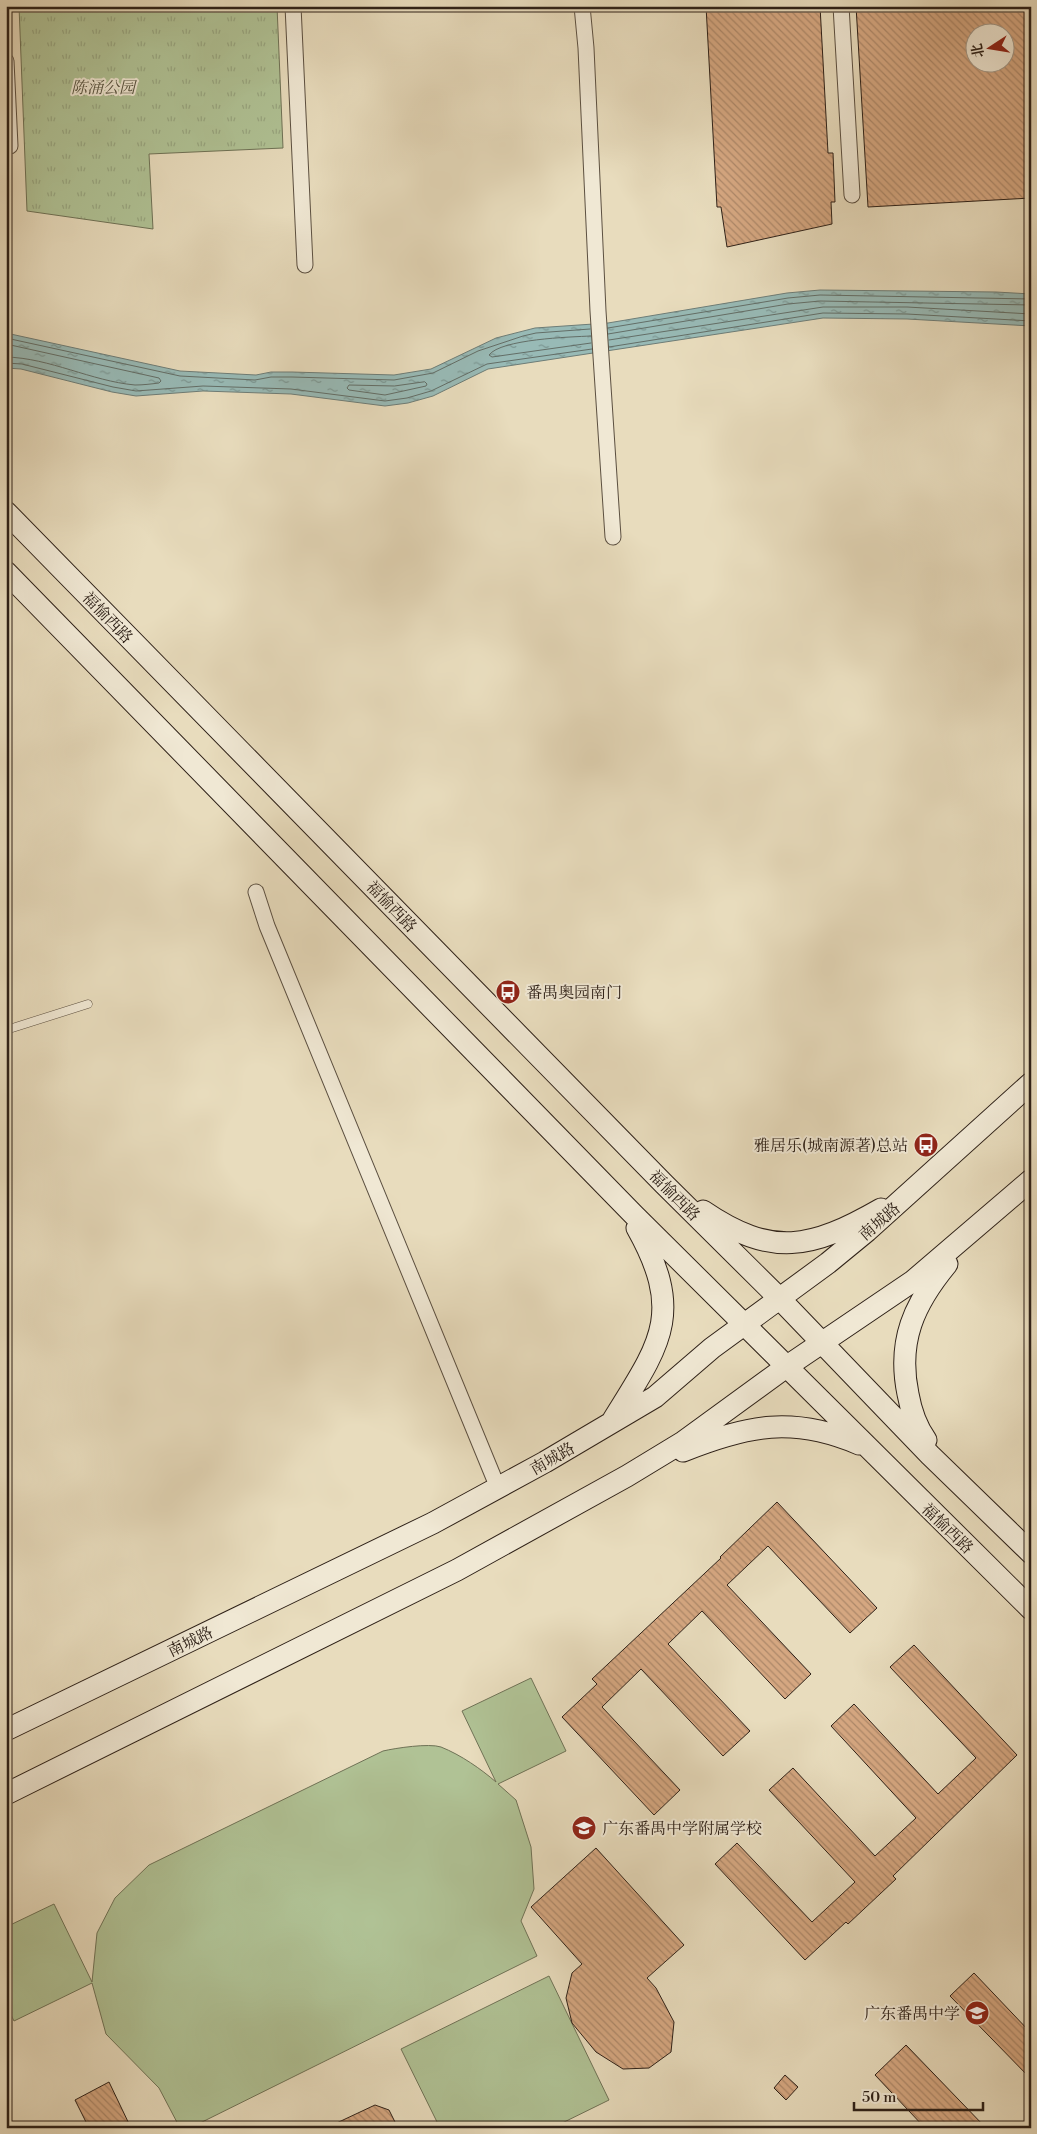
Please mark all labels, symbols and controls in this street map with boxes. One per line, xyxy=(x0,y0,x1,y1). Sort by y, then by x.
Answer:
north arrow xyxy=(964,22,1014,72)
text: 北 xyxy=(968,42,989,59)
park label: 陈涌公园 xyxy=(71,78,138,98)
street label: 福愉西路 xyxy=(78,588,137,648)
street label: 福愉西路 xyxy=(362,877,421,937)
bus stop icon: 番禺奥园南门 xyxy=(495,979,521,1005)
place label: 番禺奥园南门 xyxy=(526,983,622,1003)
bus stop icon: 雅居乐(城南源著)总站 xyxy=(913,1132,939,1158)
place label: 雅居乐(城南源著)总站 xyxy=(754,1136,908,1156)
street label: 福愉西路 xyxy=(645,1166,704,1225)
street label: 南城路 xyxy=(855,1198,904,1245)
street label: 南城路 xyxy=(527,1438,578,1480)
street label: 福愉西路 xyxy=(917,1499,977,1558)
street label: 南城路 xyxy=(164,1622,216,1661)
school or university icon: 广东番禺中学附属学校 xyxy=(571,1815,597,1841)
place label: 广东番禺中学附属学校 xyxy=(602,1819,762,1839)
school or university icon: 广东番禺中学 xyxy=(964,2000,990,2026)
place label: 广东番禺中学 xyxy=(864,2004,960,2024)
scale bar xyxy=(854,2079,983,2111)
text: 50 m xyxy=(862,2088,896,2107)

